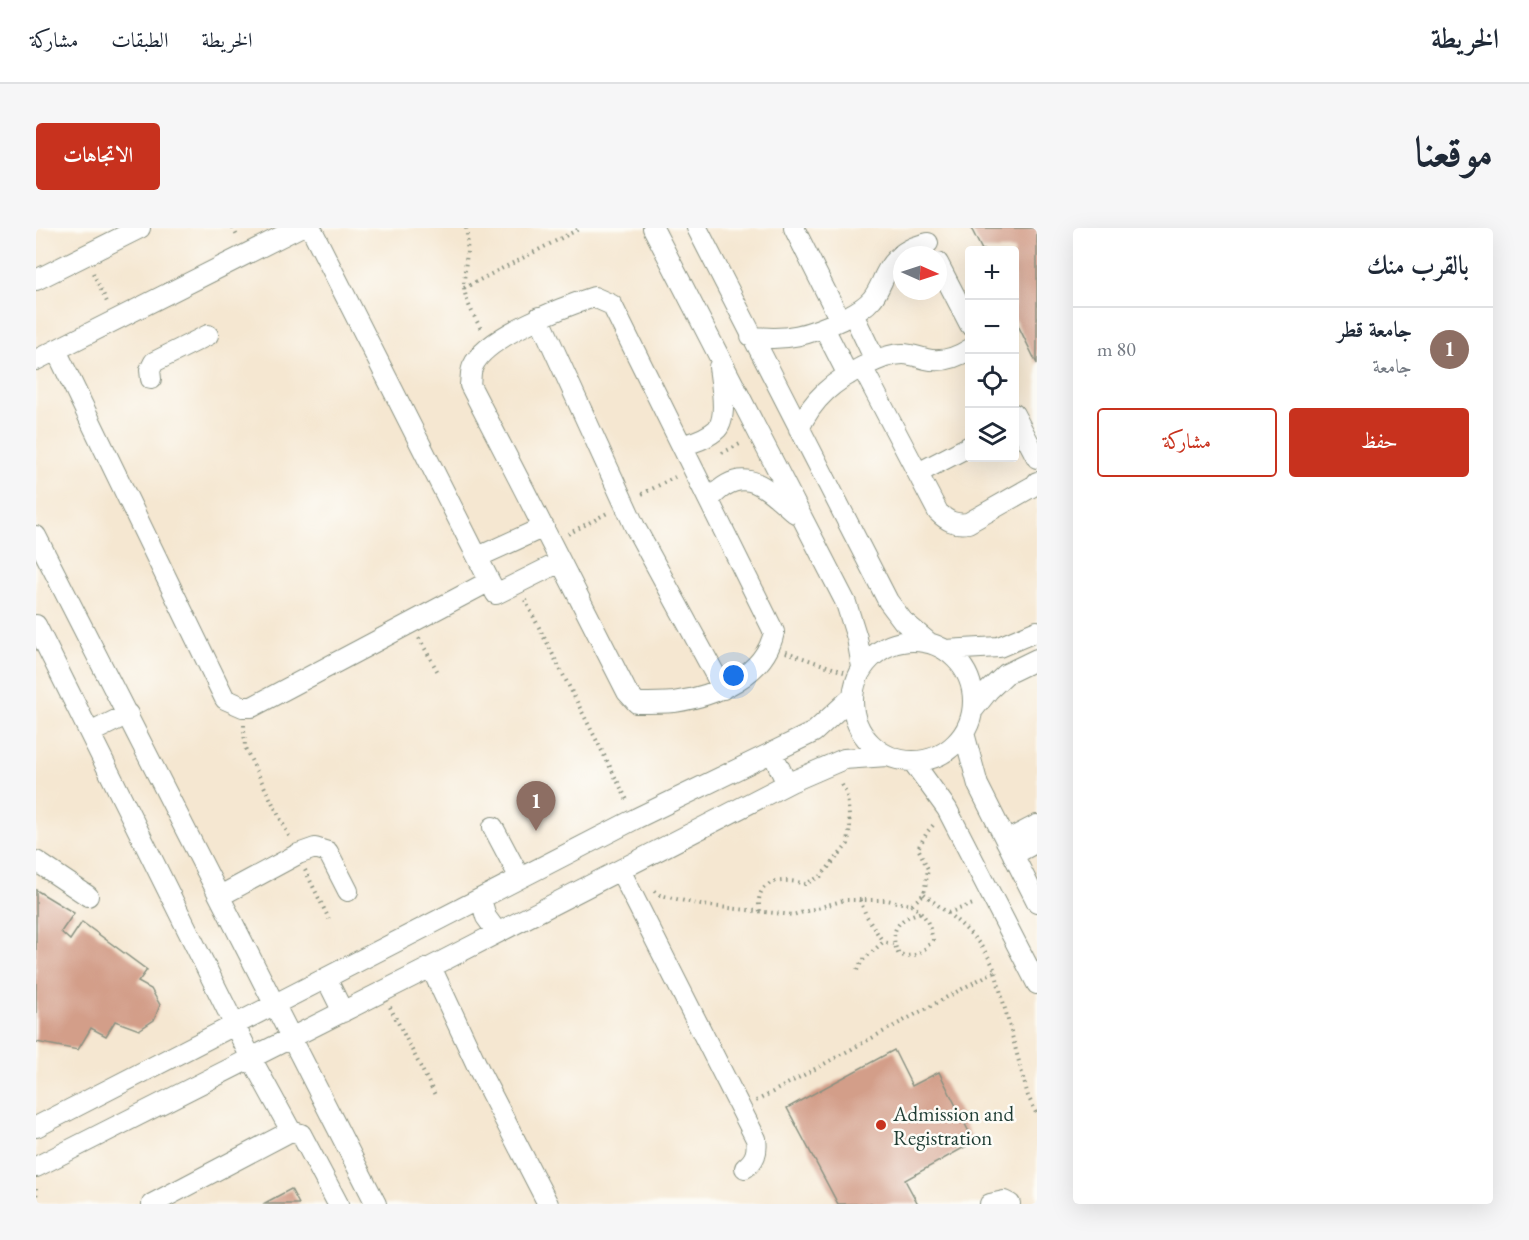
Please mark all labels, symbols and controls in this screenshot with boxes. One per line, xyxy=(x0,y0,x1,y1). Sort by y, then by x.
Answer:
text: الخريطة xyxy=(1431,20,1499,56)
text: مشاركة xyxy=(30,26,78,53)
text: الطبقات xyxy=(111,26,168,53)
text: الخريطة xyxy=(201,26,253,53)
button: الاتجاهات xyxy=(36,123,160,190)
text: موقعنا xyxy=(1415,124,1493,179)
north arrow xyxy=(893,246,947,300)
map controls xyxy=(965,246,1019,462)
button: + xyxy=(965,246,1019,300)
text: بالقرب منك xyxy=(1367,248,1469,282)
button: − xyxy=(965,300,1019,354)
text: جامعة قطر xyxy=(1337,315,1412,344)
text: 80 m xyxy=(1097,336,1136,362)
text: 1 xyxy=(1444,336,1455,362)
text: جامعة xyxy=(1373,353,1412,379)
button: locate xyxy=(965,354,1019,408)
button: layers xyxy=(965,408,1019,462)
button: مشاركة xyxy=(1097,408,1277,477)
button: حفظ xyxy=(1289,408,1469,477)
your location xyxy=(719,661,748,690)
pin: 1 xyxy=(516,782,556,831)
place label: Admission and Registration xyxy=(892,1100,1015,1151)
marker: Admission and Registration xyxy=(874,1118,888,1132)

